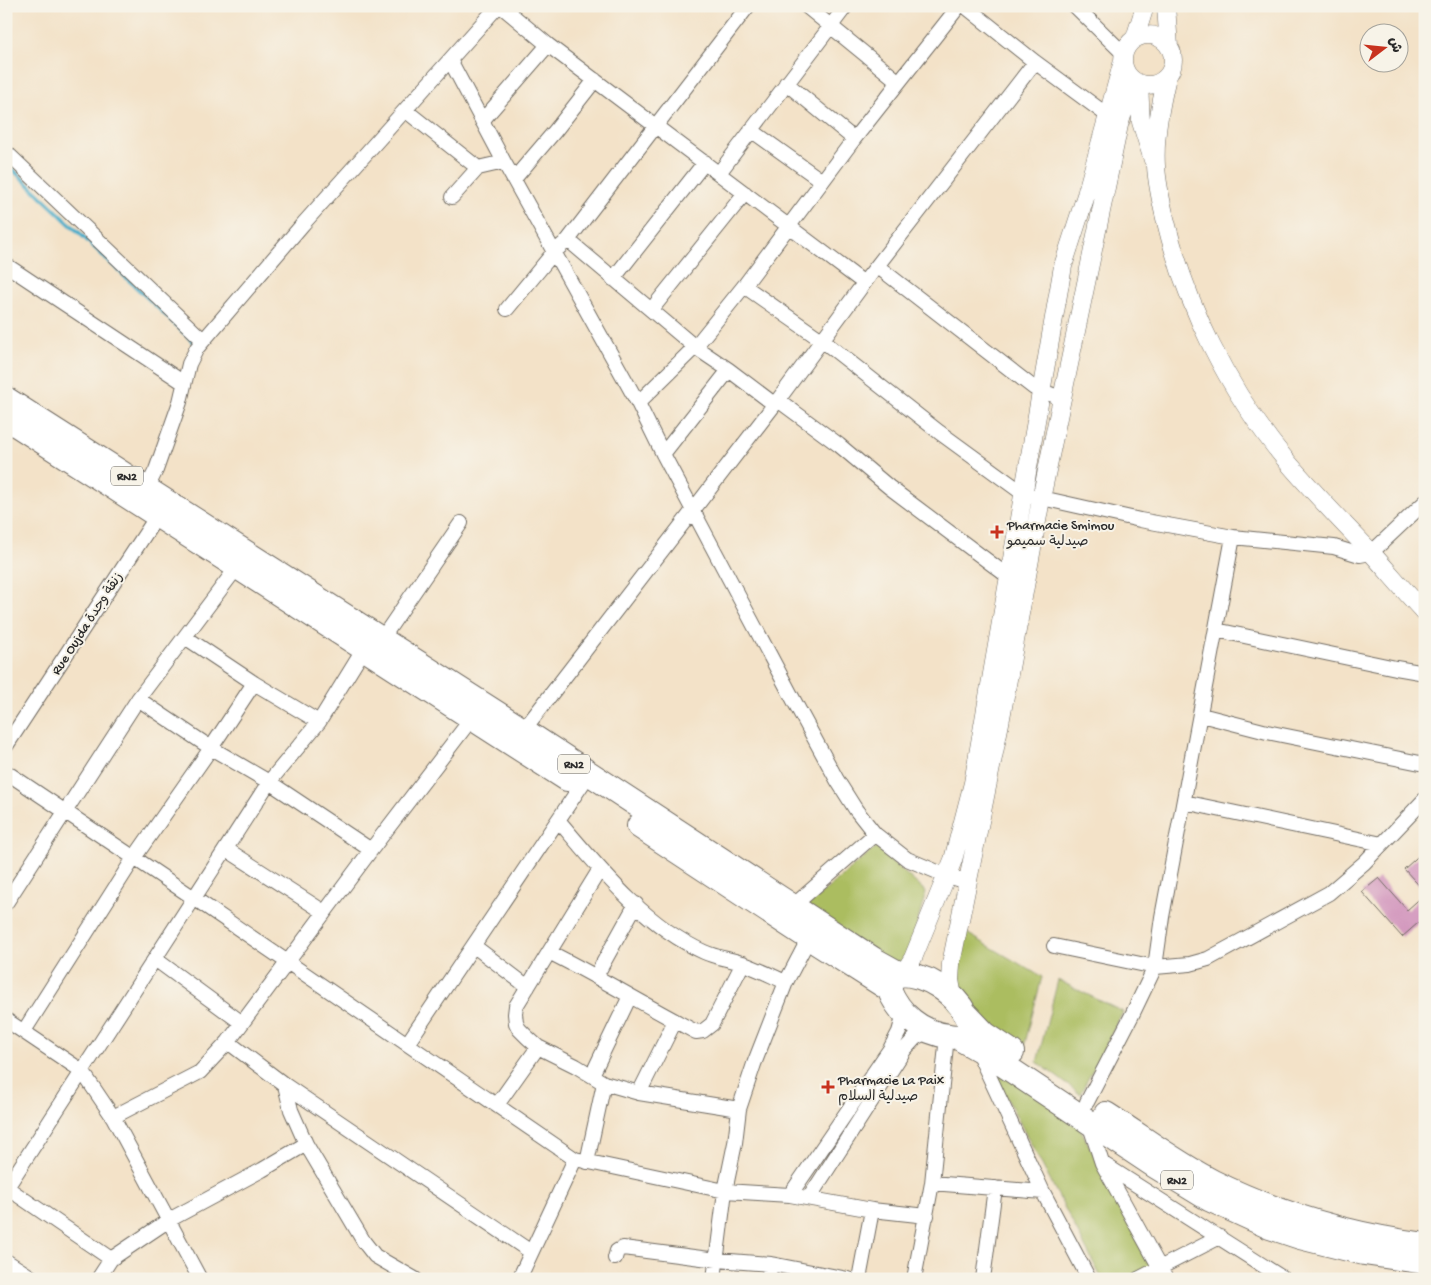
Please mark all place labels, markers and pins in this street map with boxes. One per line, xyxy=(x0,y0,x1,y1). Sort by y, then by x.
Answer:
place label: Pharmacie Smimou صيدلية سميمو xyxy=(1006,518,1115,551)
marker: Pharmacie Smimou صيدلية سميمو xyxy=(991,526,1003,538)
place label: Pharmacie La Paix صيدلية السلام xyxy=(837,1073,945,1106)
marker: Pharmacie La Paix صيدلية السلام xyxy=(822,1081,834,1093)

